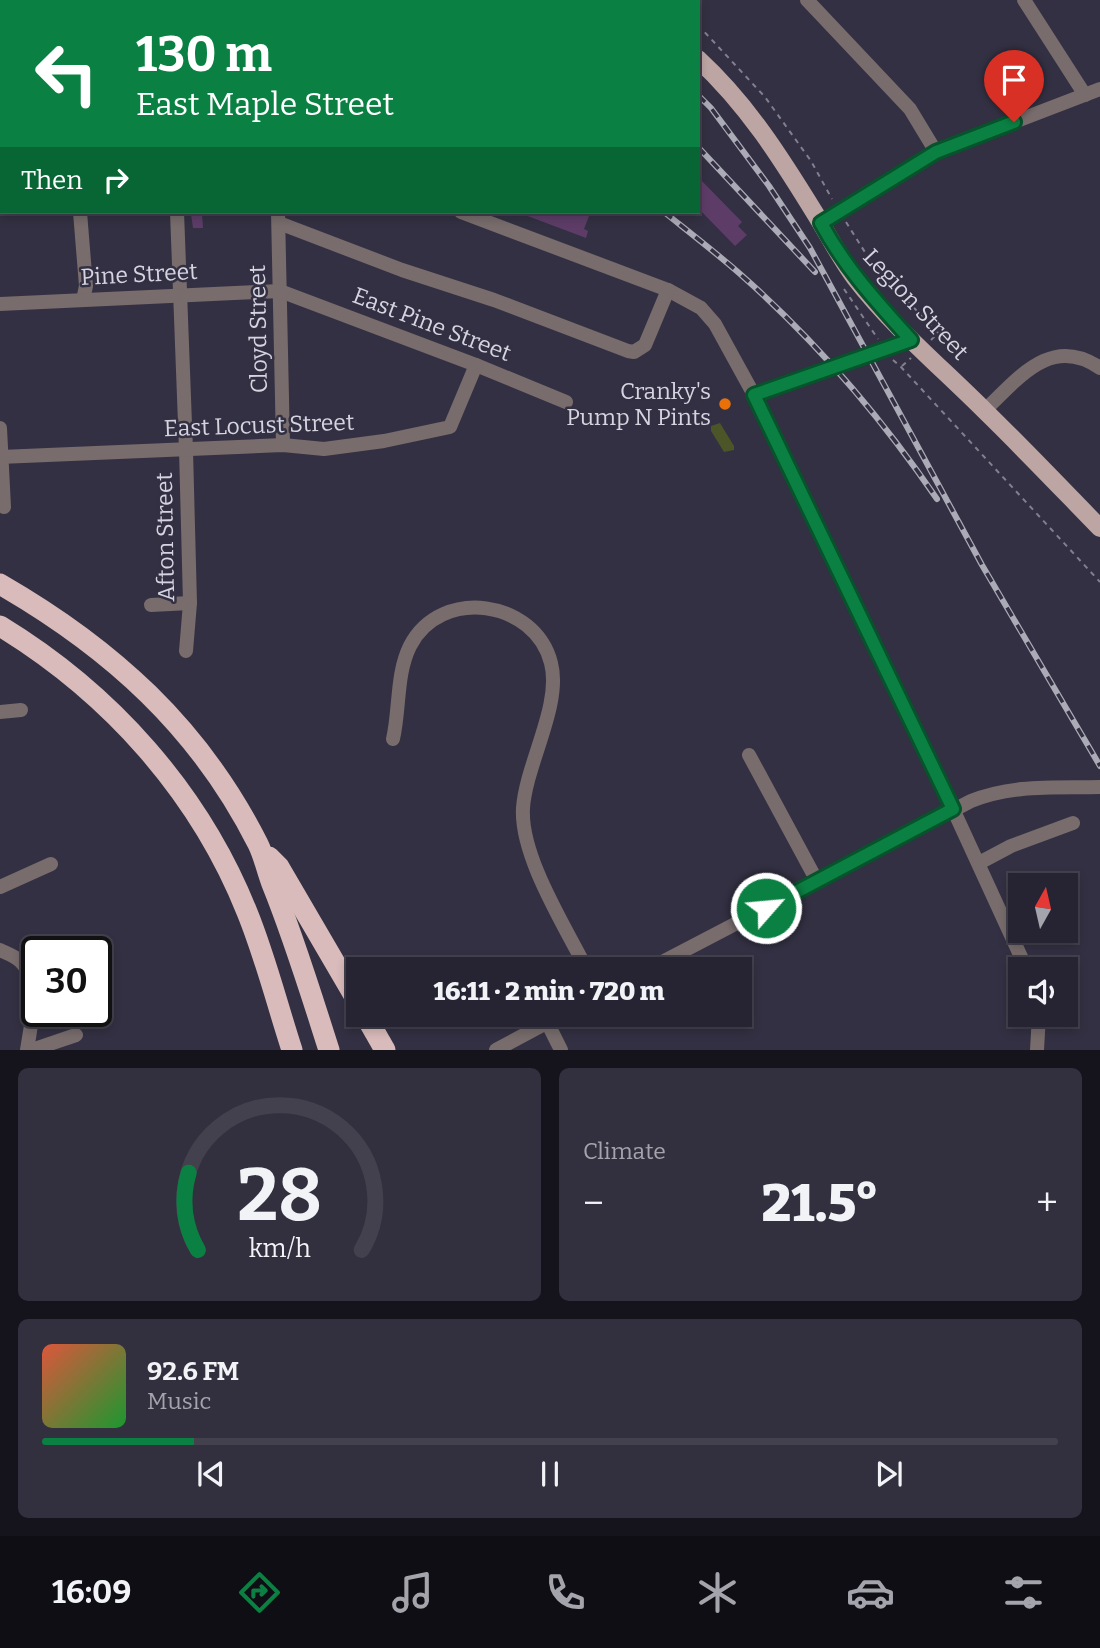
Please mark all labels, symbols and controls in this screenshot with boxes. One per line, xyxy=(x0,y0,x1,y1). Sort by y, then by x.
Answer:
text: 130 m xyxy=(136,25,272,84)
icon: left xyxy=(21,28,112,119)
pin xyxy=(984,50,1044,122)
icon: arrive xyxy=(995,61,1033,99)
text: East Maple Street xyxy=(136,85,394,123)
icon: right xyxy=(97,161,135,199)
text: Then xyxy=(21,165,83,196)
street label: Legion Street xyxy=(857,243,975,365)
street label: Pine Street xyxy=(80,257,198,291)
street label: Cloyd Street xyxy=(243,265,273,393)
street label: East Pine Street xyxy=(349,281,515,367)
place label: Cranky's Pump N Pints xyxy=(566,377,711,431)
marker: Cranky's Pump N Pints xyxy=(717,396,733,412)
street label: East Locust Street xyxy=(163,408,355,442)
street label: Afton Street xyxy=(150,472,180,602)
position arrow xyxy=(729,871,803,945)
north arrow xyxy=(1008,873,1078,943)
map controls xyxy=(1008,873,1078,1027)
speed limit sign: 30 xyxy=(21,936,112,1027)
button: sound xyxy=(1008,957,1078,1027)
text: 16:11 · 2 min · 720 m xyxy=(433,976,665,1007)
text: Climate xyxy=(583,1137,666,1165)
text: 28 xyxy=(237,1153,322,1240)
text: 21.5° xyxy=(762,1172,879,1235)
text: − xyxy=(583,1180,604,1226)
text: + xyxy=(1036,1180,1058,1226)
text: km/h xyxy=(249,1234,311,1264)
text: 92.6 FM xyxy=(147,1356,239,1387)
text: Music xyxy=(147,1387,211,1415)
icon: previous xyxy=(192,1455,230,1493)
icon: pause xyxy=(531,1455,569,1493)
icon: next xyxy=(870,1455,908,1493)
icon: directions xyxy=(235,1568,284,1617)
icon: music xyxy=(388,1568,437,1617)
icon: phone xyxy=(541,1568,590,1617)
icon: climate xyxy=(693,1568,742,1617)
icon: car xyxy=(846,1568,895,1617)
icon: filters xyxy=(999,1568,1048,1617)
text: 16:09 xyxy=(52,1573,131,1611)

